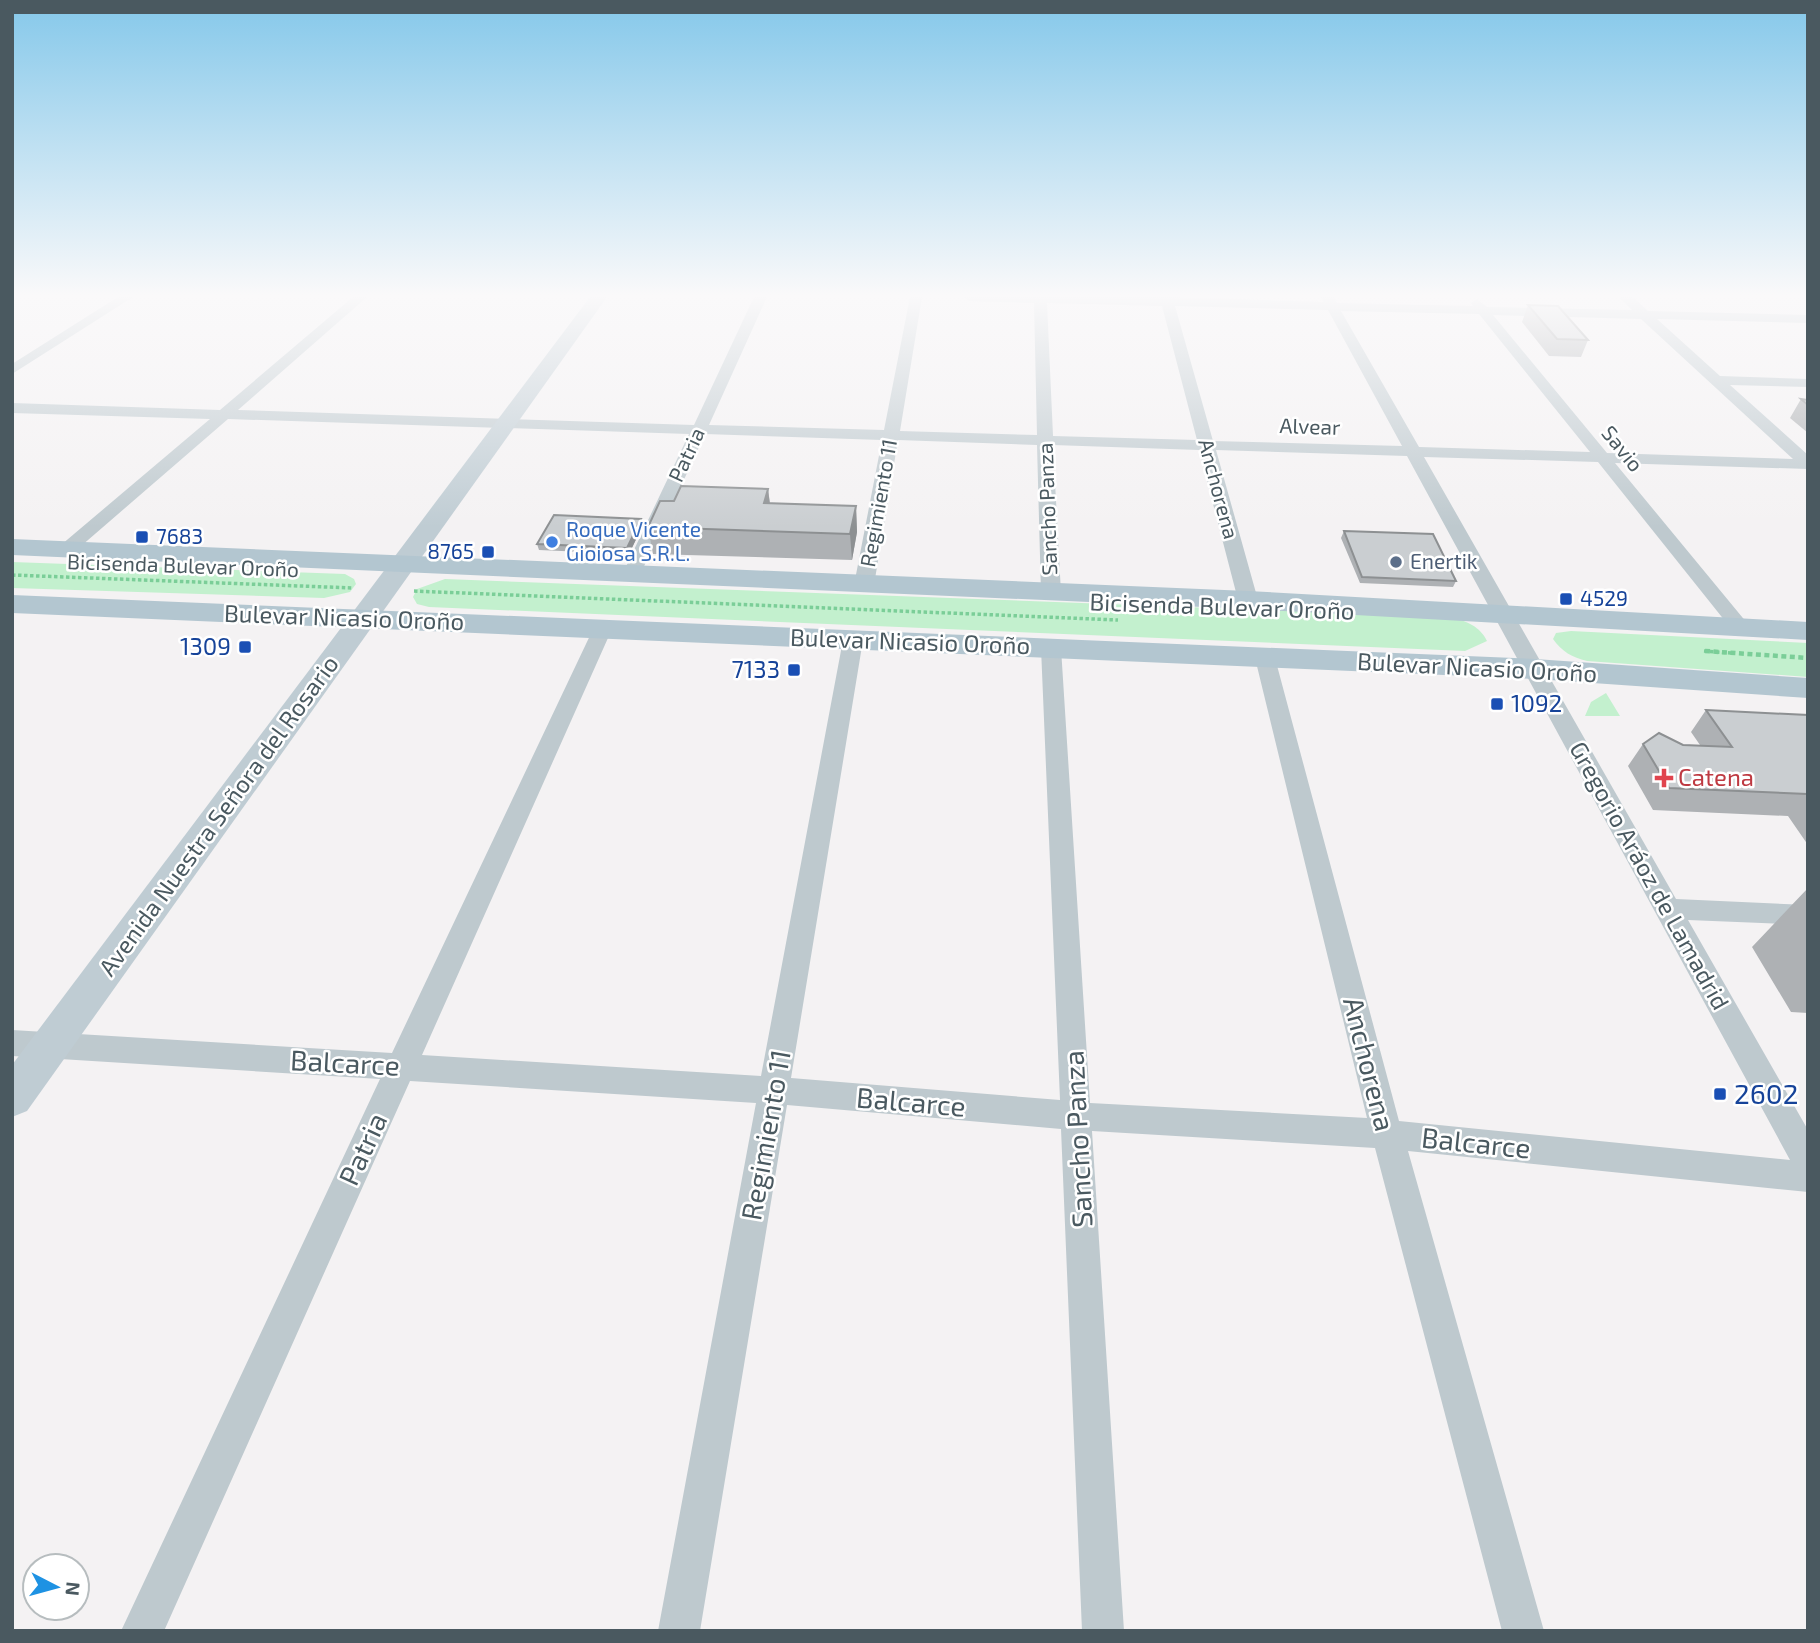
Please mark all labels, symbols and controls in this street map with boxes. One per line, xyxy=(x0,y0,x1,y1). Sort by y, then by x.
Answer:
street label: Alvear xyxy=(1279,412,1342,439)
street label: Savio xyxy=(1597,420,1649,476)
street label: Patria xyxy=(662,423,709,485)
street label: Anchorena xyxy=(1194,436,1245,542)
street label: Regimiento 11 xyxy=(854,437,901,569)
street label: Sancho Panza xyxy=(1032,442,1061,576)
place label: Roque Vicente Gioiosa S.R.L. xyxy=(566,516,701,565)
place label: 7683 xyxy=(156,523,203,548)
marker: 7683 xyxy=(134,529,150,545)
marker: Roque Vicente Gioiosa S.R.L. xyxy=(544,534,560,550)
place label: 8765 xyxy=(427,538,474,563)
marker: 8765 xyxy=(480,544,496,560)
street label: Bicisenda Bulevar Oroño xyxy=(67,548,299,581)
place label: Enertik xyxy=(1410,548,1478,573)
marker: Enertik xyxy=(1388,554,1404,570)
place label: 4529 xyxy=(1580,585,1628,610)
street label: Bicisenda Bulevar Oroño xyxy=(1089,586,1355,625)
marker: 4529 xyxy=(1558,591,1574,607)
street label: Bulevar Nicasio Oroño xyxy=(224,598,465,635)
street label: Bulevar Nicasio Oroño xyxy=(790,622,1031,659)
place label: 1309 xyxy=(180,631,231,660)
marker: 1309 xyxy=(237,639,253,655)
street label: Bulevar Nicasio Oroño xyxy=(1356,646,1598,687)
street label: Avenida Nuestra Señora del Rosario xyxy=(92,649,344,981)
place label: 7133 xyxy=(731,654,780,683)
marker: 7133 xyxy=(786,662,802,678)
place label: 1092 xyxy=(1511,688,1562,717)
marker: 1092 xyxy=(1489,696,1505,712)
street label: Gregorio Aráoz de Lamadrid xyxy=(1564,736,1736,1014)
place label: Catena xyxy=(1678,762,1754,791)
marker: Catena xyxy=(1656,770,1672,786)
street label: Anchorena xyxy=(1337,993,1403,1134)
street label: Balcarce xyxy=(289,1042,401,1082)
street label: Regimiento 11 xyxy=(733,1047,797,1223)
street label: Sancho Panza xyxy=(1055,1050,1099,1228)
place label: 2602 xyxy=(1734,1076,1798,1110)
street label: Balcarce xyxy=(855,1079,967,1123)
marker: 2602 xyxy=(1712,1086,1728,1102)
street label: Patria xyxy=(331,1107,394,1190)
street label: Balcarce xyxy=(1420,1119,1532,1165)
north arrow xyxy=(21,1552,91,1622)
text: N xyxy=(61,1581,86,1597)

